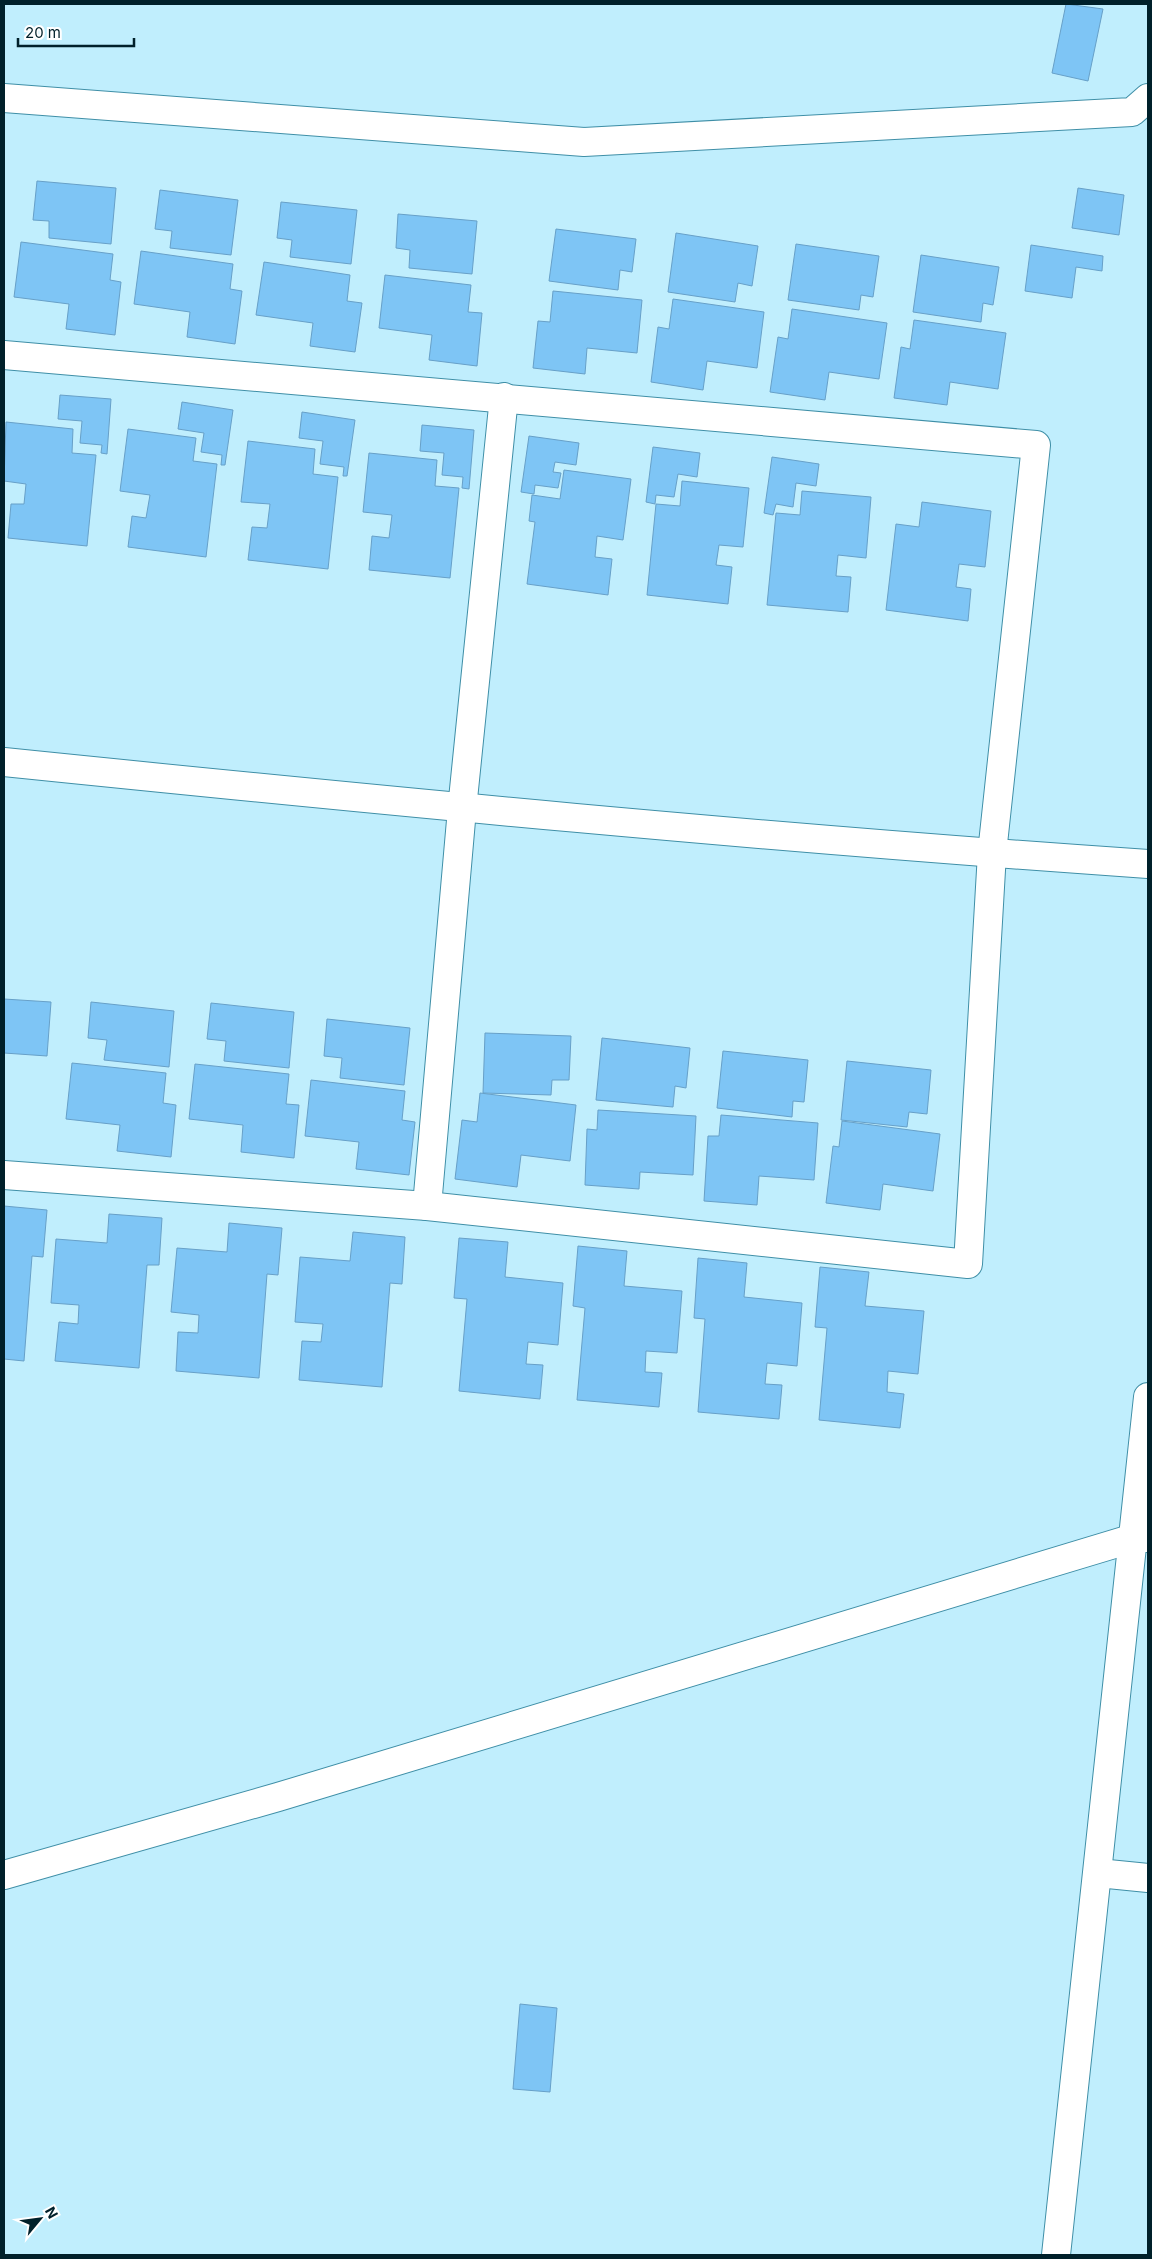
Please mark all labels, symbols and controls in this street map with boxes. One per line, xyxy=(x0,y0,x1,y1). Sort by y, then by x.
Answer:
scale bar xyxy=(18,15,134,47)
text: 20 m xyxy=(25,23,61,42)
north arrow xyxy=(15,2194,65,2244)
text: N xyxy=(42,2204,62,2221)

